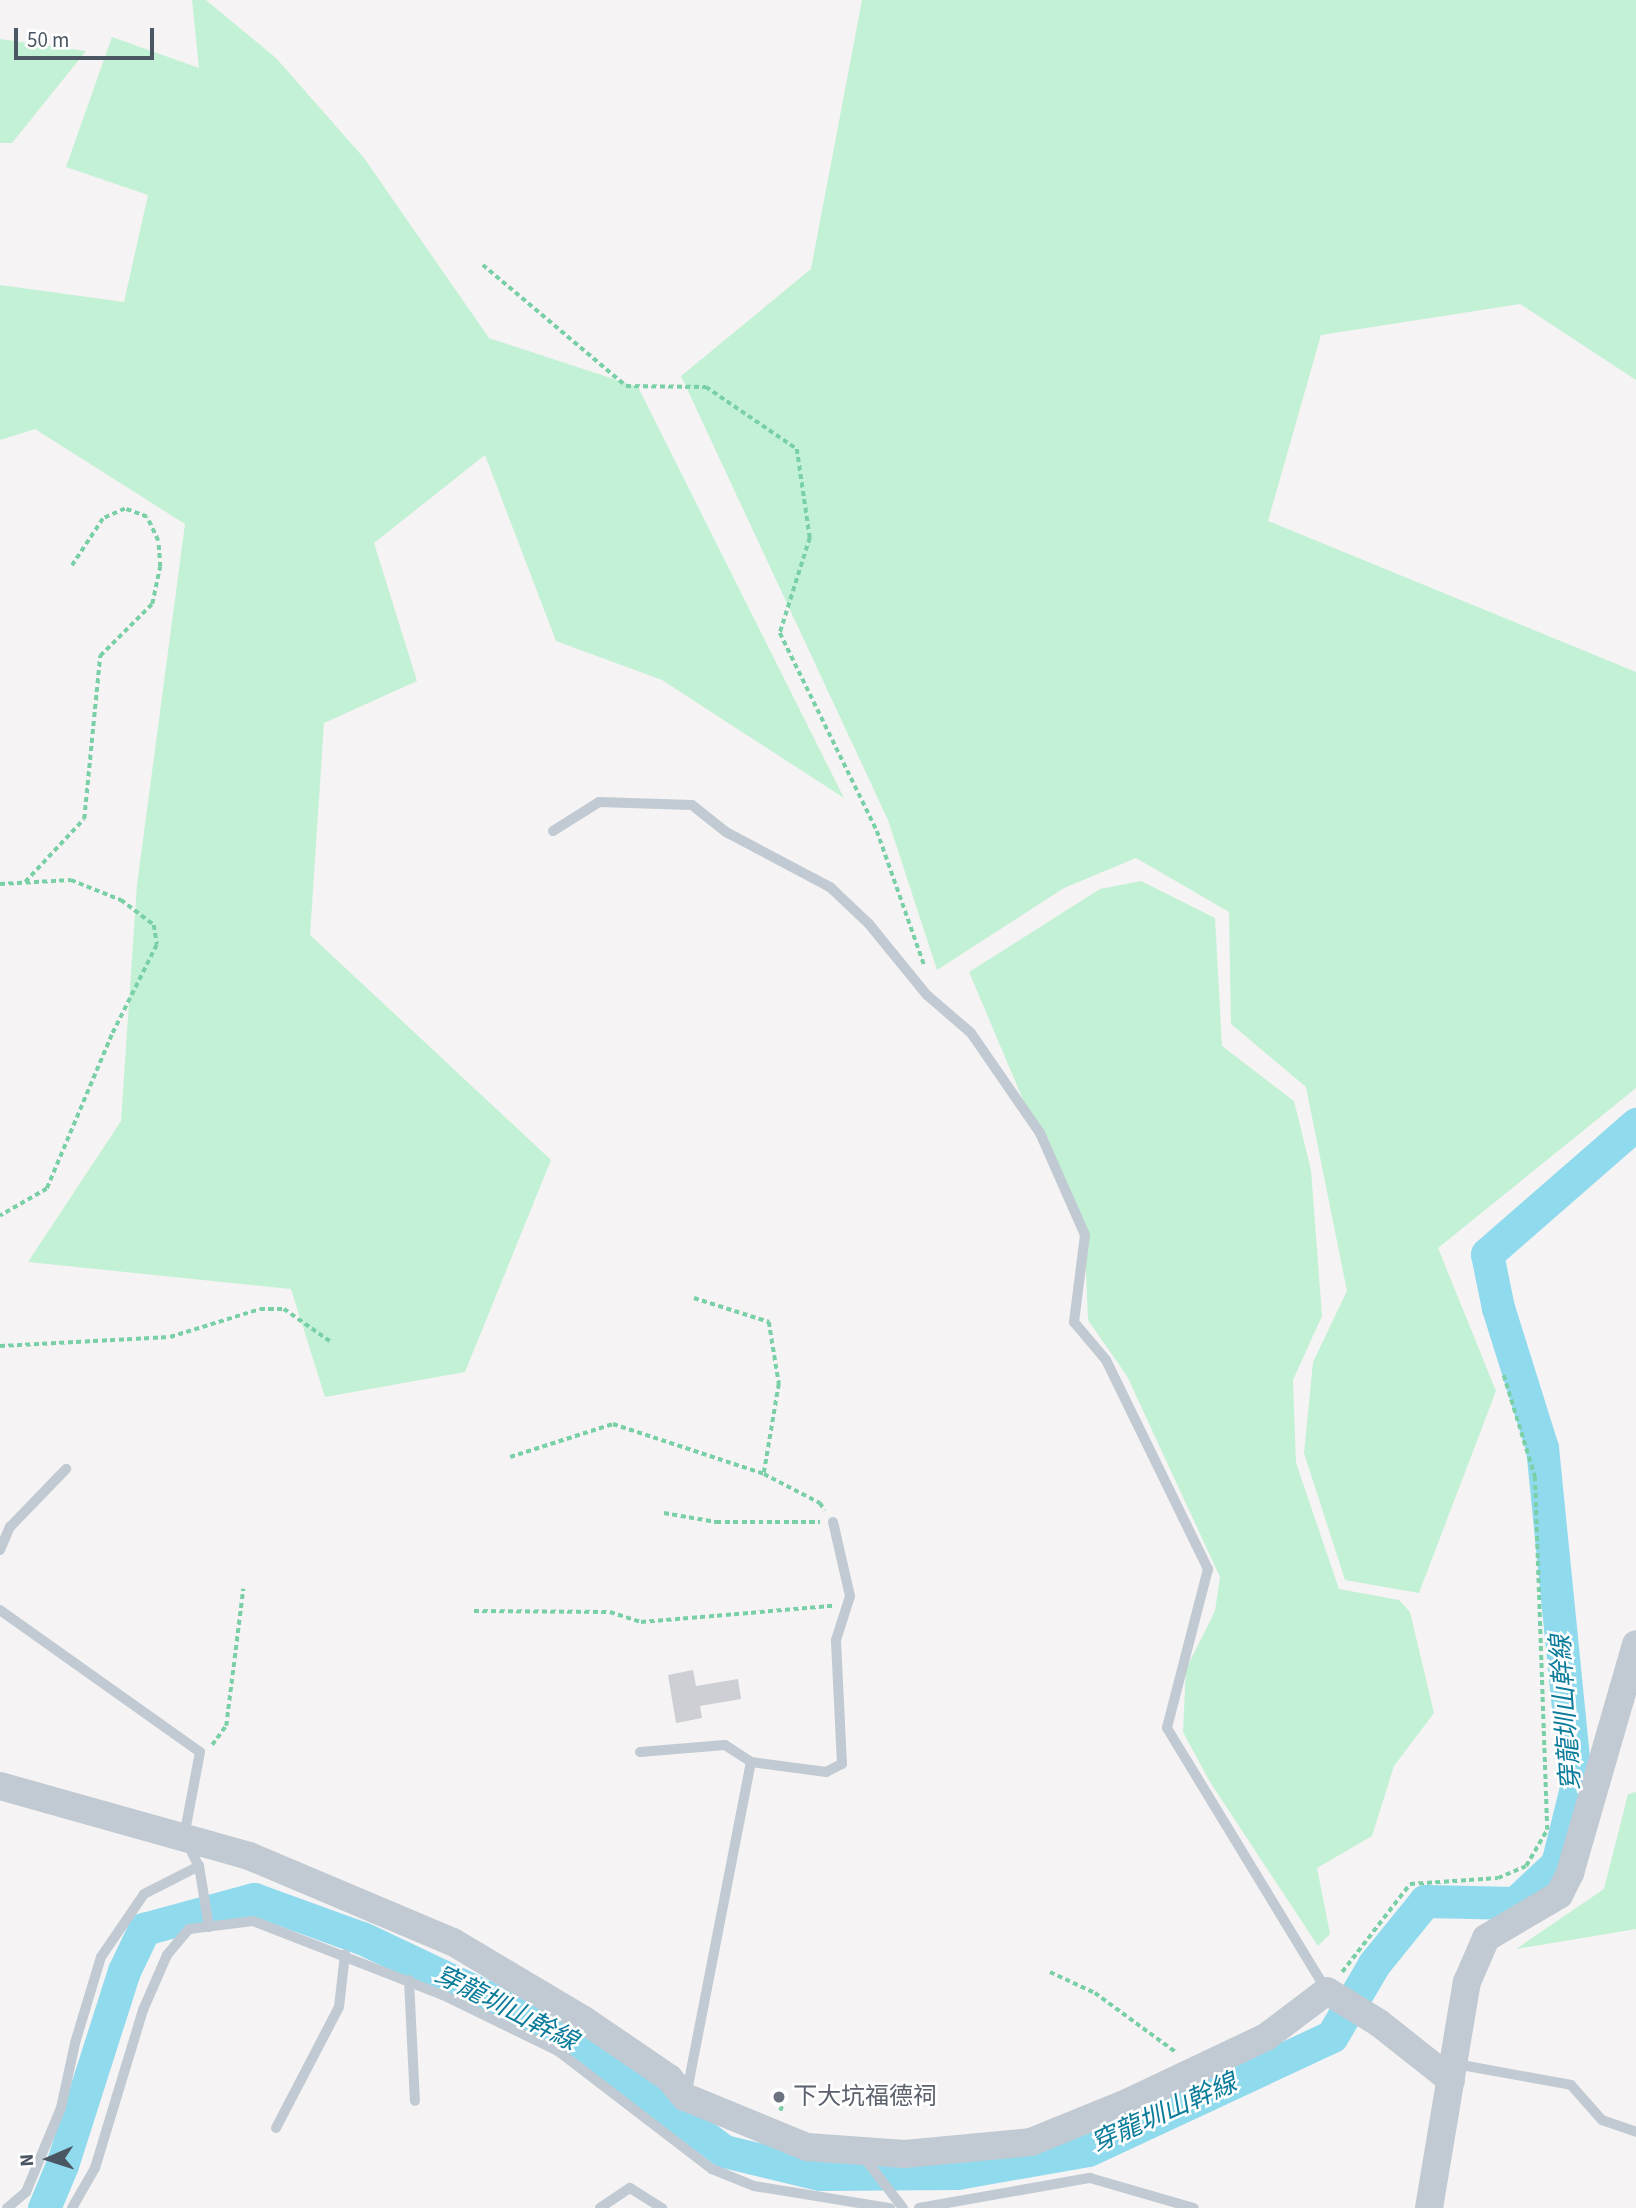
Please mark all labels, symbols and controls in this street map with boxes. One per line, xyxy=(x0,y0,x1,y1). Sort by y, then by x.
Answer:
scale bar xyxy=(18,14,158,58)
text: 50 m xyxy=(27,25,69,55)
water label: 穿龍圳山幹線 xyxy=(1545,1634,1587,1792)
water label: 穿龍圳山幹線 xyxy=(429,1959,583,2057)
water label: 穿龍圳山幹線 xyxy=(1086,2067,1242,2159)
place label: 下大坑福德祠 xyxy=(793,2083,937,2111)
marker: 下大坑福德祠 xyxy=(771,2089,787,2105)
north arrow xyxy=(14,2124,84,2194)
text: N xyxy=(14,2153,41,2167)

